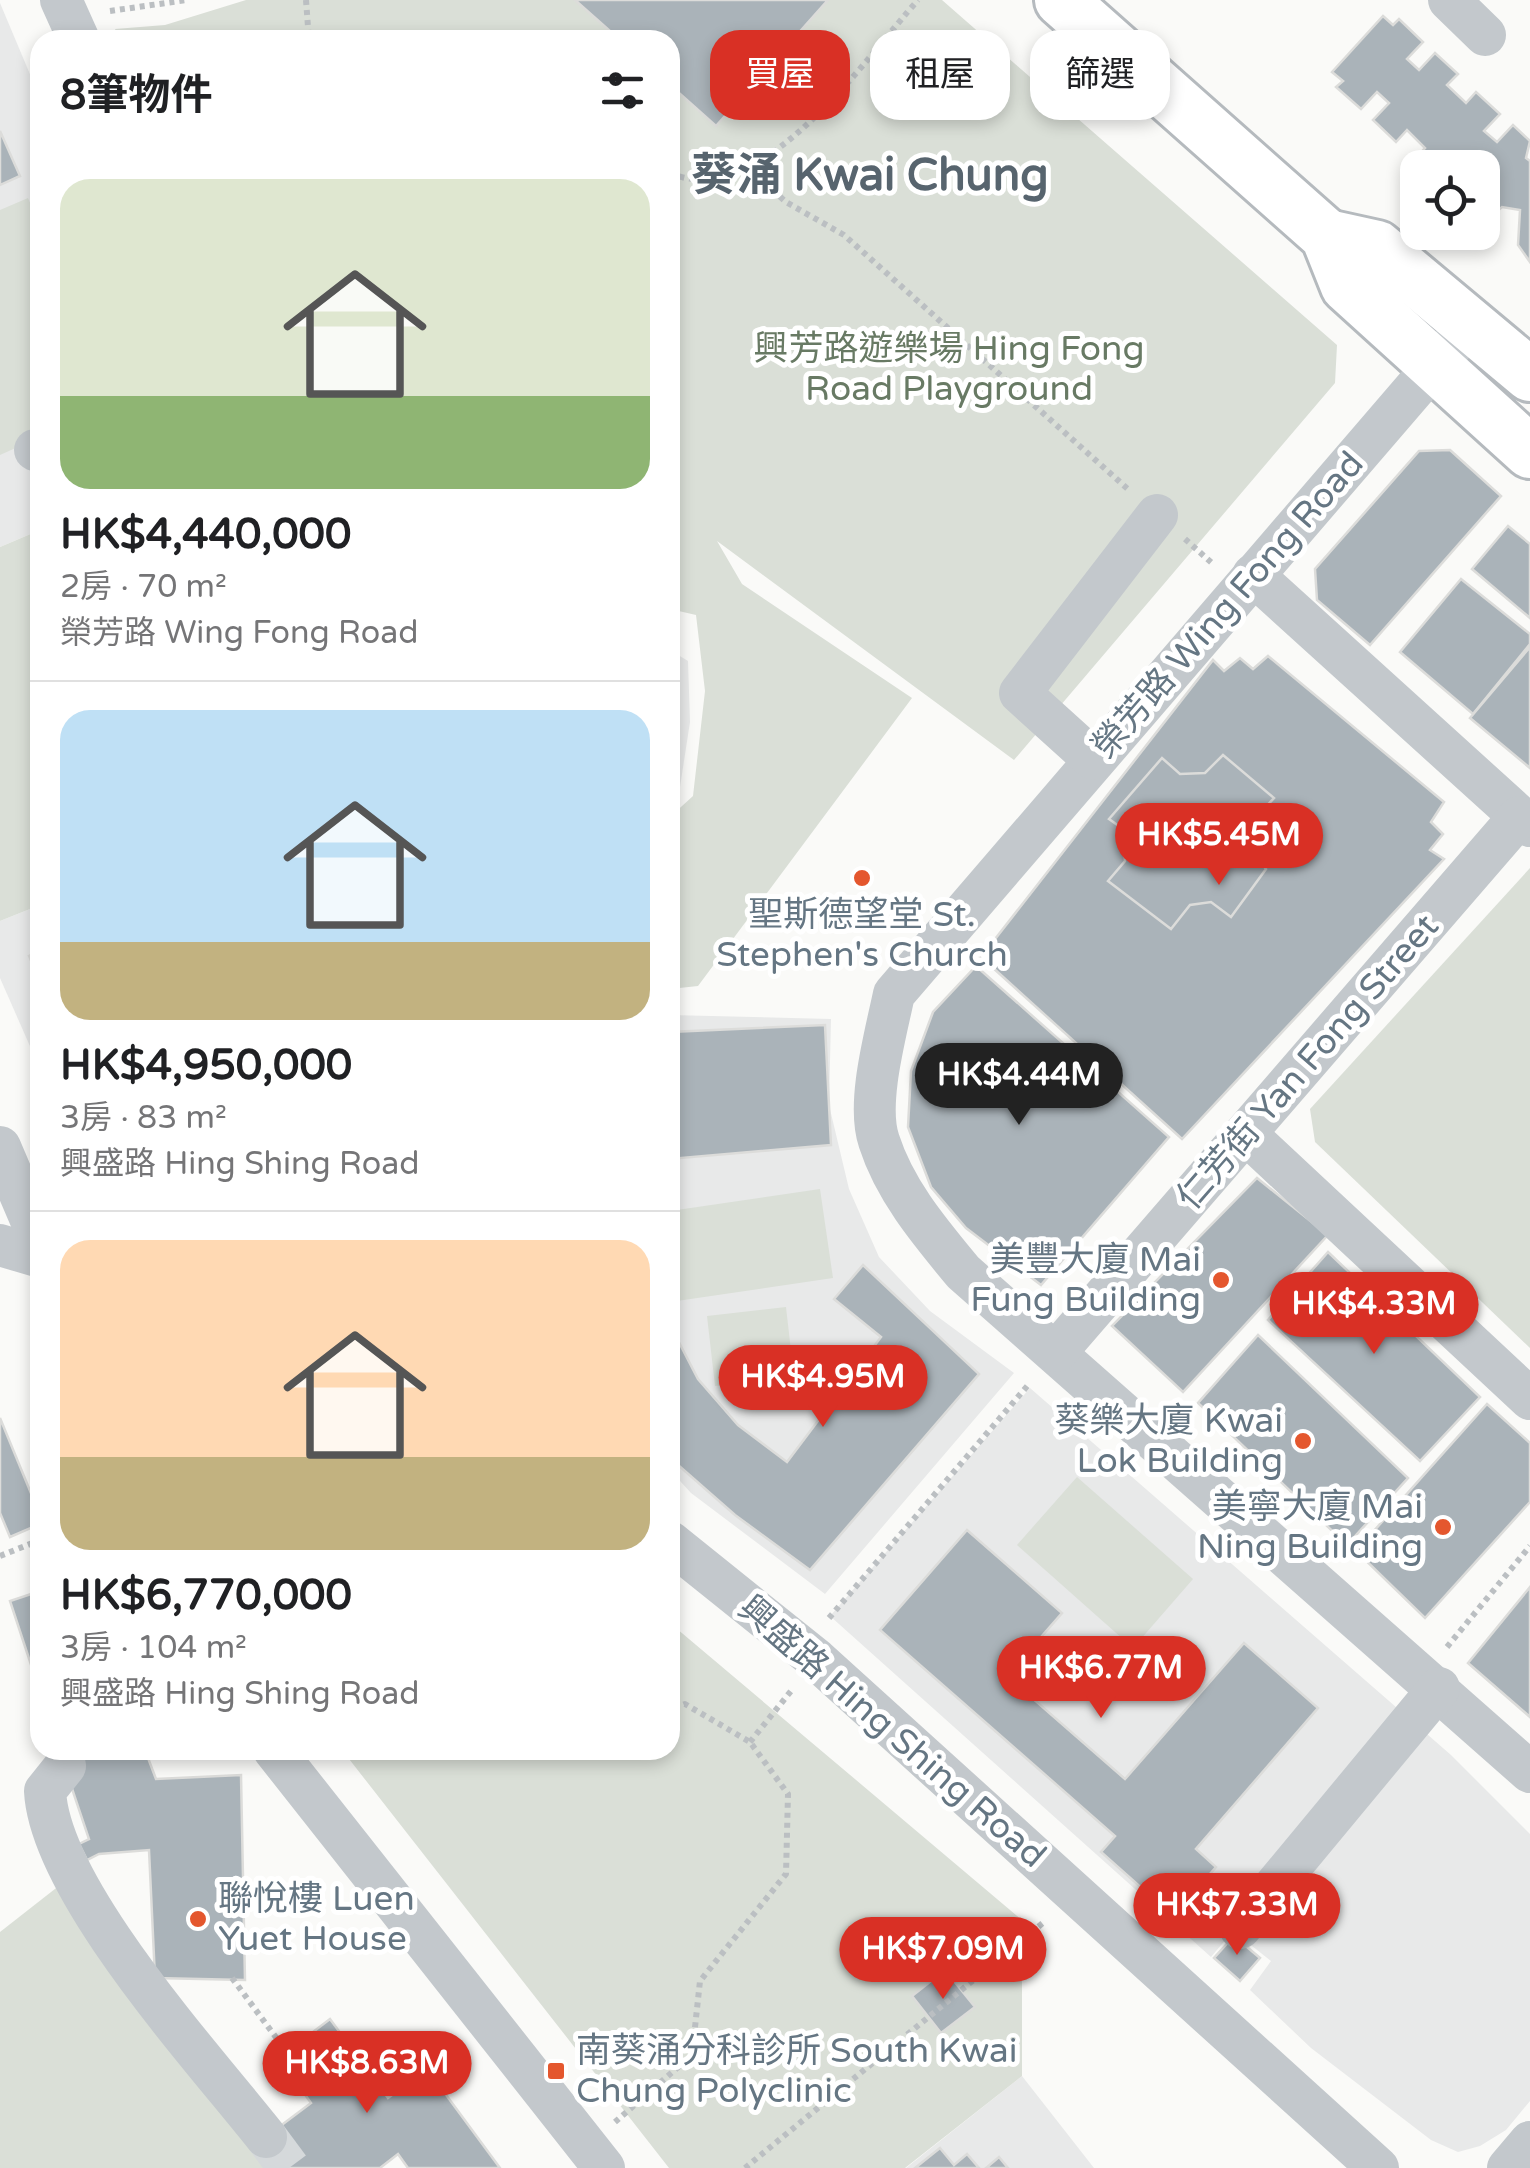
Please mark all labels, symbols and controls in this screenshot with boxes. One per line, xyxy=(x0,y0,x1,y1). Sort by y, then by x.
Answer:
chip: 買屋 xyxy=(710,30,850,120)
chip: 租屋 xyxy=(870,30,1010,120)
chip: 篩選 xyxy=(1030,30,1170,120)
icon: filters xyxy=(595,63,650,118)
text: 8筆物件 xyxy=(60,70,212,121)
district label: 葵涌 Kwai Chung xyxy=(691,149,1049,203)
map controls xyxy=(1400,150,1500,250)
button: locate xyxy=(1400,150,1500,250)
icon: home xyxy=(265,244,445,424)
park label: 興芳路遊樂場 Hing Fong Road Playground xyxy=(754,328,1144,410)
street label: 榮芳路 Wing Fong Road xyxy=(1084,443,1372,767)
text: HK$4,440,000 xyxy=(60,509,351,560)
text: 2房 · 70 m² xyxy=(60,568,227,606)
text: 榮芳路 Wing Fong Road xyxy=(60,614,418,652)
icon: home xyxy=(265,775,445,955)
pin: HK$5.45M xyxy=(1116,803,1322,888)
text: HK$5.45M xyxy=(1137,816,1301,854)
marker: 聖斯德望堂 St. Stephen's Church xyxy=(851,867,873,889)
place label: 聖斯德望堂 St. Stephen's Church xyxy=(716,894,1008,976)
street label: 仁芳街 Yan Fong Street xyxy=(1168,906,1448,1218)
text: HK$4,950,000 xyxy=(60,1040,352,1091)
pin: HK$4.44M xyxy=(916,1043,1122,1128)
text: HK$4.44M xyxy=(937,1056,1101,1094)
text: 3房 · 83 m² xyxy=(60,1099,227,1137)
text: 興盛路 Hing Shing Road xyxy=(60,1145,419,1183)
place label: 美豐大廈 Mai Fung Building xyxy=(970,1239,1201,1321)
marker: 美豐大廈 Mai Fung Building xyxy=(1210,1269,1232,1291)
pin: HK$4.33M xyxy=(1271,1272,1477,1357)
text: HK$4.33M xyxy=(1292,1285,1456,1323)
icon: home xyxy=(265,1305,445,1485)
pin: HK$4.95M xyxy=(720,1345,926,1430)
text: HK$4.95M xyxy=(741,1358,905,1396)
place label: 葵樂大廈 Kwai Lok Building xyxy=(1055,1400,1283,1482)
marker: 葵樂大廈 Kwai Lok Building xyxy=(1292,1430,1314,1452)
place label: 美寧大廈 Mai Ning Building xyxy=(1197,1486,1423,1568)
marker: 美寧大廈 Mai Ning Building xyxy=(1432,1516,1454,1538)
text: HK$6,770,000 xyxy=(60,1570,352,1621)
street label: 興盛路 Hing Shing Road xyxy=(730,1587,1054,1877)
text: 3房 · 104 m² xyxy=(60,1629,247,1667)
pin: HK$6.77M xyxy=(998,1636,1204,1721)
text: HK$6.77M xyxy=(1019,1649,1183,1687)
text: 興盛路 Hing Shing Road xyxy=(60,1675,419,1713)
pin: HK$7.33M xyxy=(1134,1873,1340,1958)
place label: 聯悅樓 Luen Yuet House xyxy=(218,1878,415,1960)
text: HK$7.33M xyxy=(1155,1886,1319,1924)
marker: 聯悅樓 Luen Yuet House xyxy=(187,1908,209,1930)
pin: HK$7.09M xyxy=(840,1917,1046,2002)
text: HK$7.09M xyxy=(861,1930,1025,1968)
place label: 南葵涌分科診所 South Kwai Chung Polyclinic xyxy=(576,2030,1017,2112)
pin: HK$8.63M xyxy=(264,2031,470,2116)
text: HK$8.63M xyxy=(285,2044,449,2082)
marker: 南葵涌分科診所 South Kwai Chung Polyclinic xyxy=(545,2060,567,2082)

